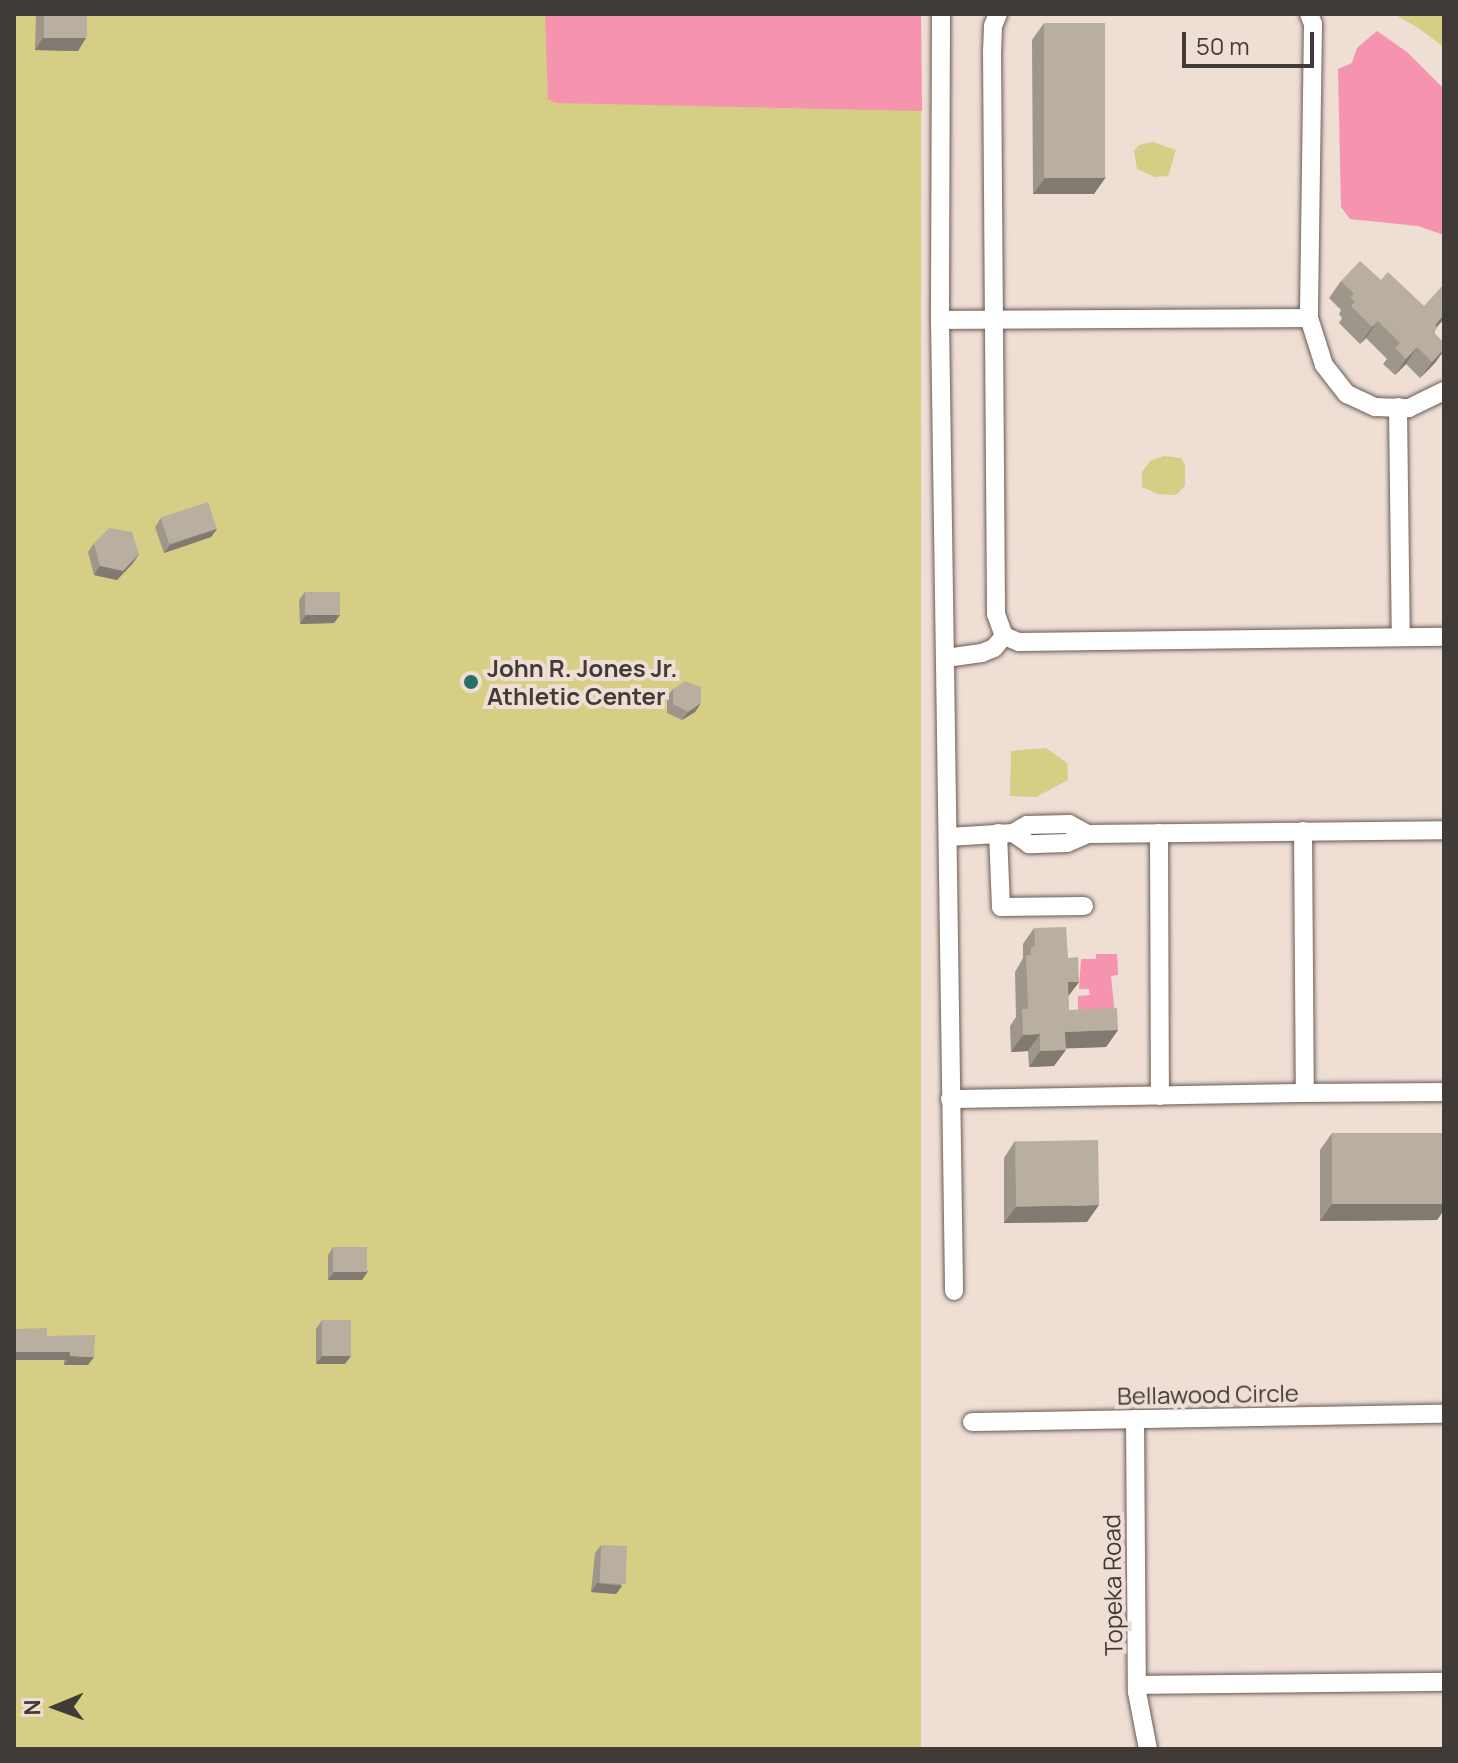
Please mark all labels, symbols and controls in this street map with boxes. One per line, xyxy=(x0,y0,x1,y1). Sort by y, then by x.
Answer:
scale bar xyxy=(1186,16,1318,66)
text: 50 m xyxy=(1196,29,1250,62)
place label: John R. Jones Jr. Athletic Center xyxy=(487,654,677,710)
marker: John R. Jones Jr. Athletic Center xyxy=(462,673,480,691)
street label: Bellawood Circle xyxy=(1117,1378,1299,1410)
street label: Topeka Road xyxy=(1096,1514,1128,1656)
north arrow xyxy=(16,1667,96,1747)
text: N xyxy=(17,1699,47,1716)

